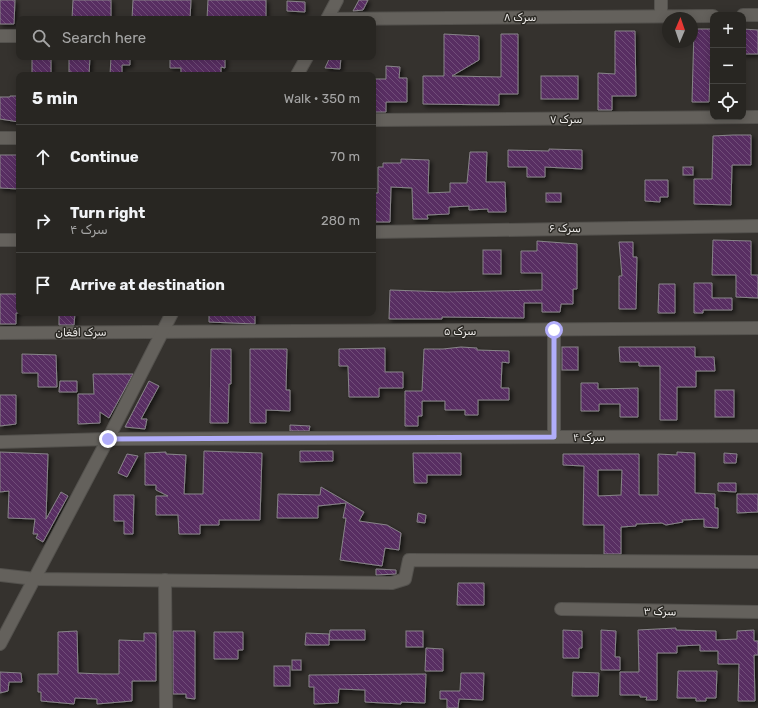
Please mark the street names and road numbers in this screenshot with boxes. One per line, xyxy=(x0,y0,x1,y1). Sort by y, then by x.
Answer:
street label: سرک ۸ xyxy=(504,11,536,24)
street label: سرک ۷ xyxy=(550,113,582,126)
street label: سرک ۶ xyxy=(549,222,581,235)
street label: سرک ۵ xyxy=(444,325,476,338)
street label: سرک افغان xyxy=(55,326,107,339)
street label: سرک ۴ xyxy=(573,431,605,444)
street label: سرک ۳ xyxy=(643,605,677,618)

